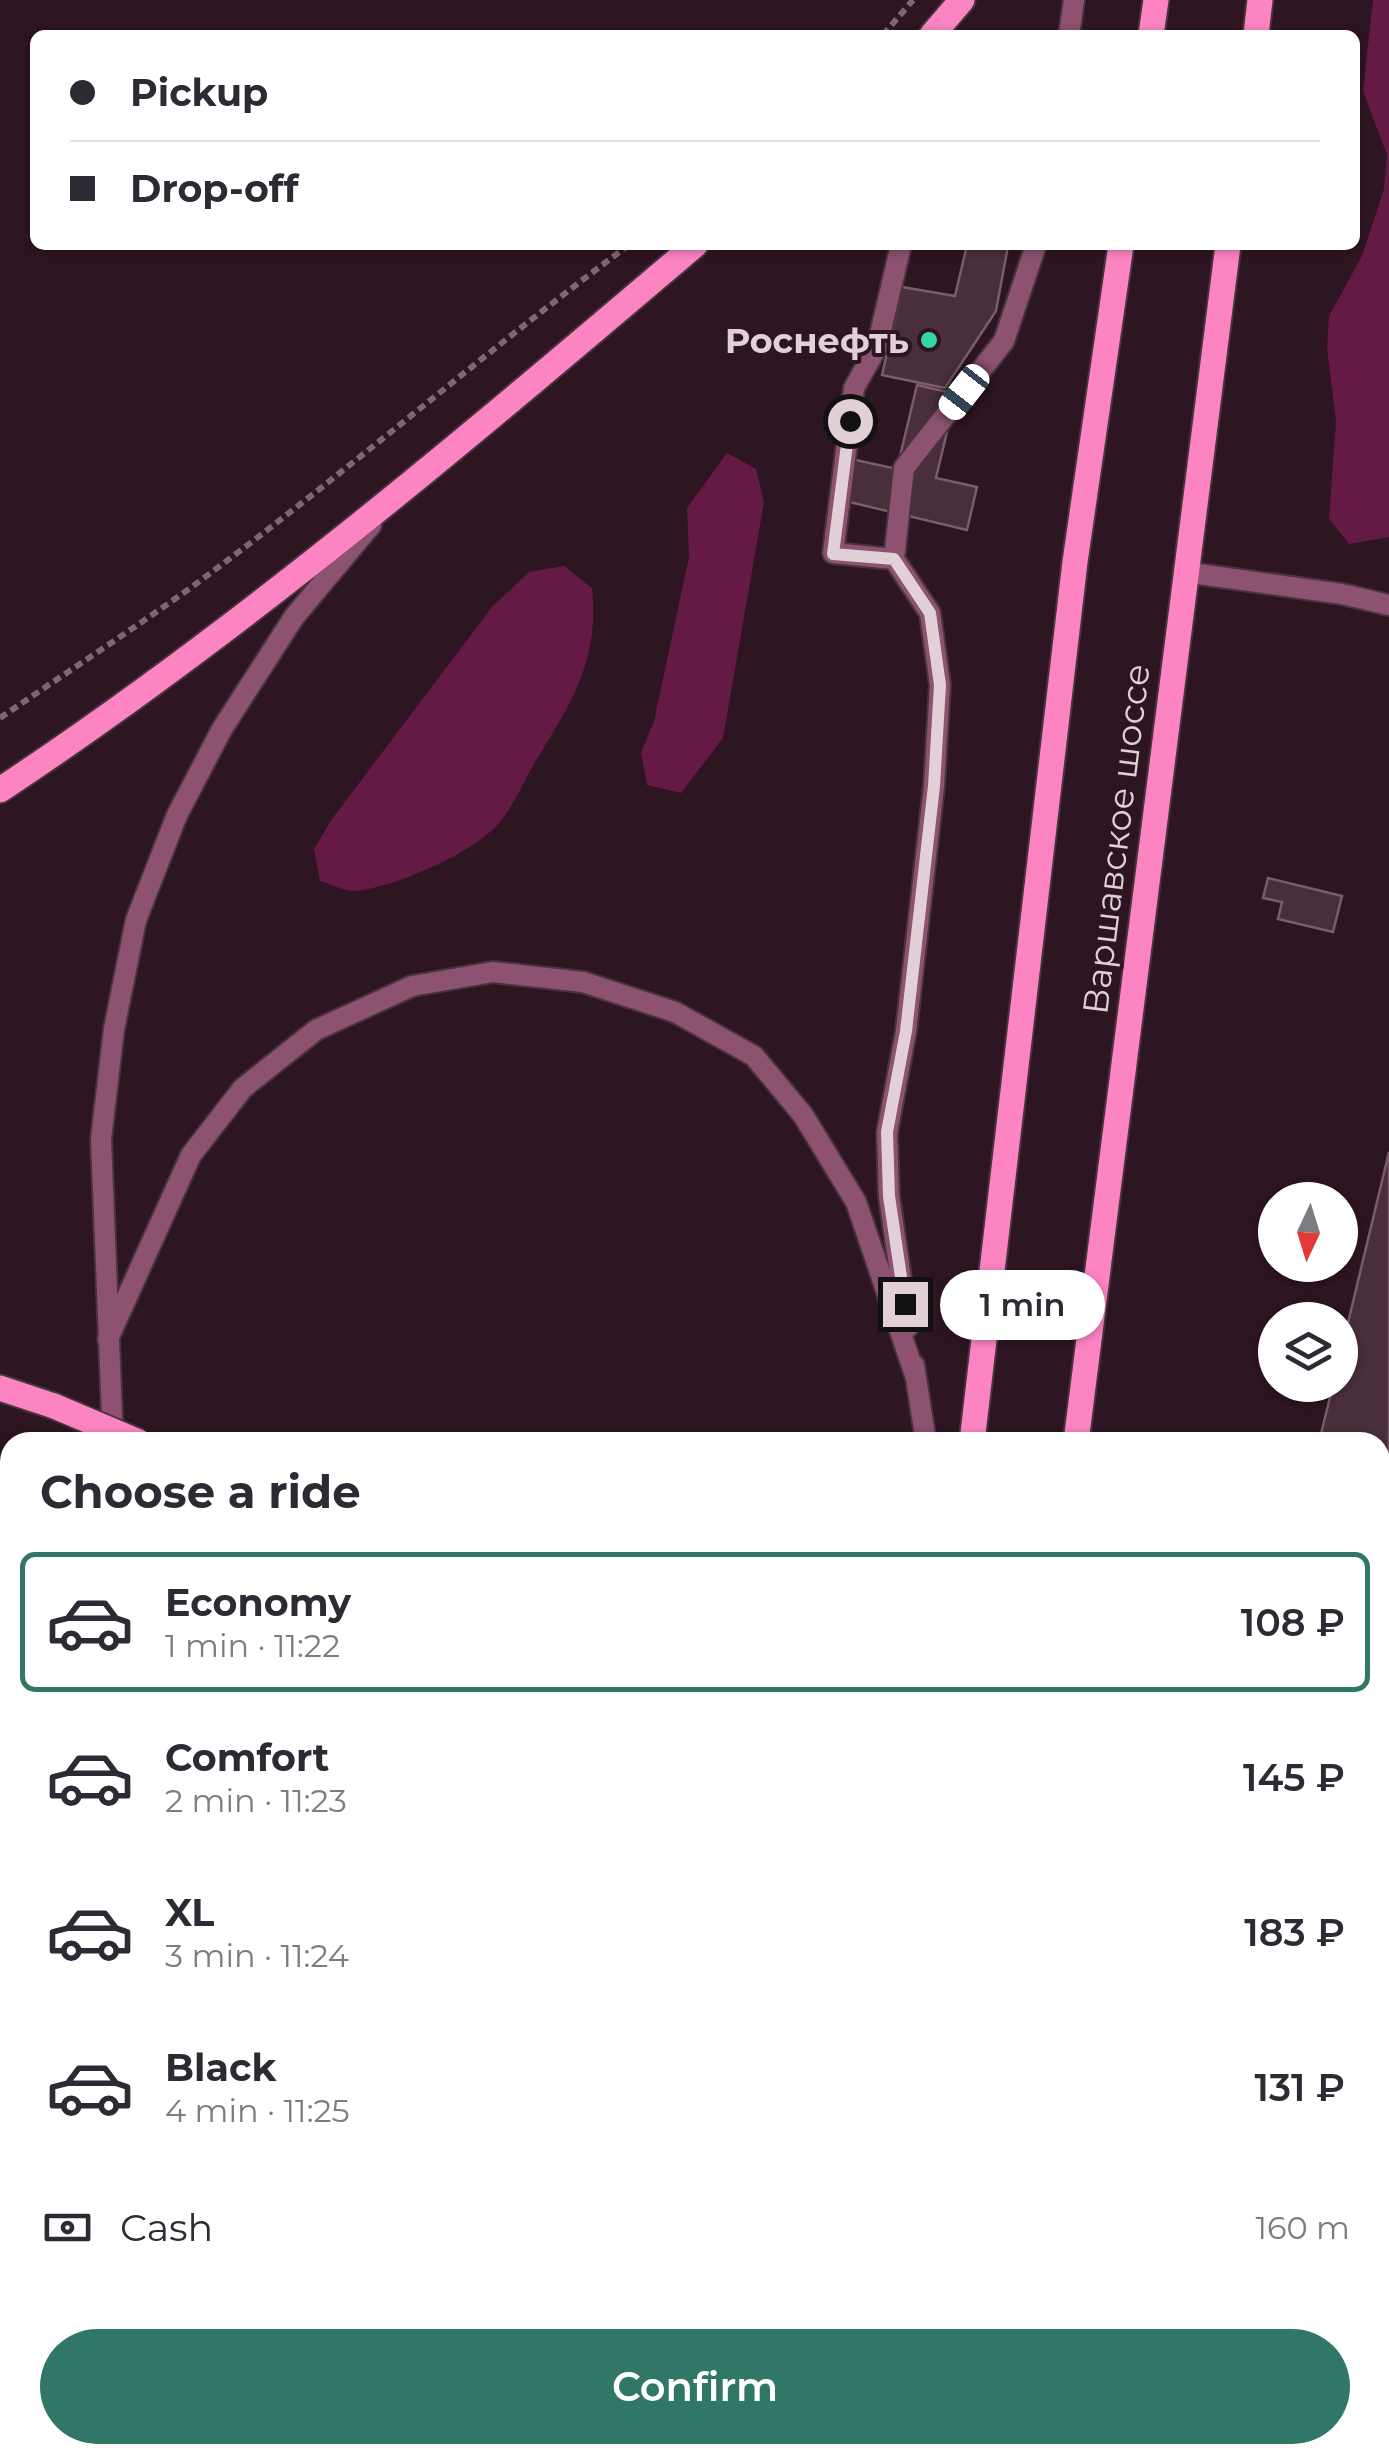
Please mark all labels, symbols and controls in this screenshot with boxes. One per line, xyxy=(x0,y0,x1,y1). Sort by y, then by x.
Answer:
text: Pickup xyxy=(130,69,268,116)
text: Drop-off xyxy=(130,165,299,212)
place label: Роснефть xyxy=(725,319,909,362)
marker: Роснефть xyxy=(918,329,940,351)
car xyxy=(934,359,994,425)
route start xyxy=(828,399,873,444)
street label: Варшавское шоссе xyxy=(1073,661,1159,1017)
north arrow xyxy=(1258,1182,1358,1282)
map controls xyxy=(1258,1182,1358,1402)
callout: 1 min xyxy=(940,1269,1105,1339)
route end xyxy=(883,1282,928,1327)
text: 1 min xyxy=(980,1285,1065,1324)
button: layers xyxy=(1258,1302,1358,1402)
text: Choose a ride xyxy=(40,1464,361,1519)
icon: car xyxy=(45,1577,135,1667)
text: Economy xyxy=(165,1579,351,1626)
text: 108 ₽ xyxy=(1241,1599,1345,1646)
text: 1 min · 11:22 xyxy=(165,1626,340,1665)
icon: car xyxy=(45,1732,135,1822)
text: Comfort xyxy=(165,1734,329,1781)
text: 145 ₽ xyxy=(1243,1754,1345,1801)
text: 2 min · 11:23 xyxy=(165,1781,347,1820)
icon: car xyxy=(45,1887,135,1977)
text: XL xyxy=(165,1889,214,1936)
text: 183 ₽ xyxy=(1244,1909,1345,1956)
text: 3 min · 11:24 xyxy=(165,1936,349,1975)
icon: car xyxy=(45,2042,135,2132)
text: Black xyxy=(165,2044,276,2091)
text: 131 ₽ xyxy=(1254,2064,1345,2111)
text: 4 min · 11:25 xyxy=(165,2091,350,2130)
icon: cash xyxy=(40,2200,95,2255)
text: Cash xyxy=(120,2204,213,2251)
text: 160 m xyxy=(1255,2208,1350,2247)
button: Confirm xyxy=(40,2329,1350,2444)

